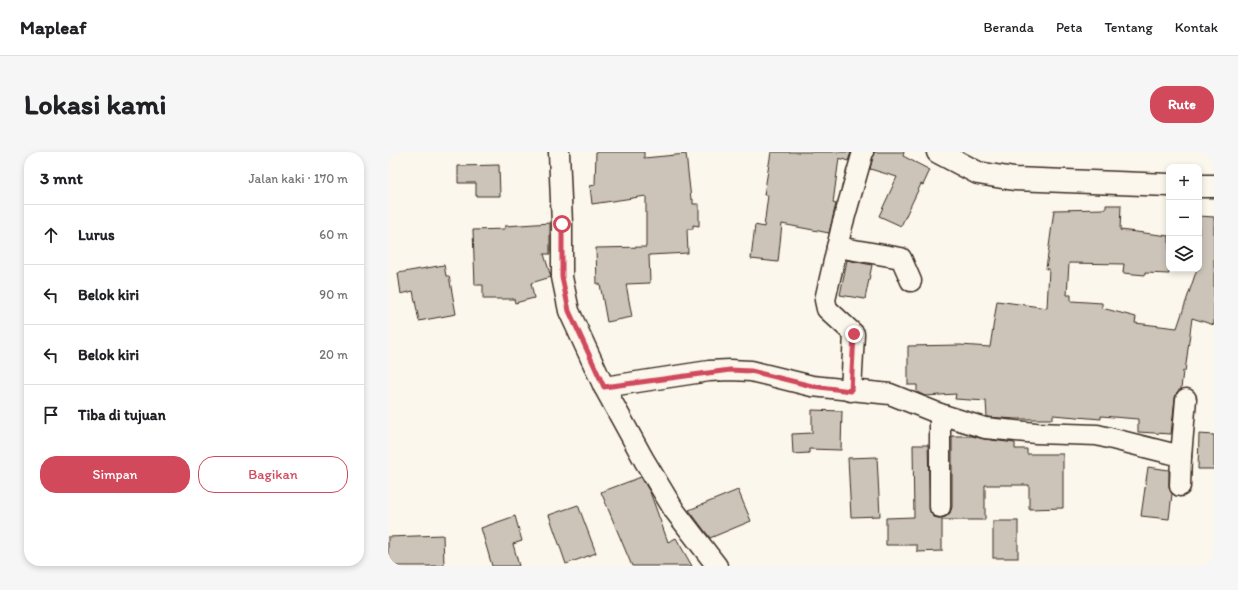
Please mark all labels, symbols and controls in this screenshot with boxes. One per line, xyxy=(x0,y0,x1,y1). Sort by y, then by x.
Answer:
text: Mapleaf xyxy=(20,16,86,39)
text: Beranda xyxy=(983,19,1034,36)
text: Peta xyxy=(1056,19,1082,36)
text: Tentang xyxy=(1104,19,1153,36)
text: Kontak xyxy=(1175,19,1218,36)
button: Rute xyxy=(1150,86,1214,123)
text: Lokasi kami xyxy=(24,87,166,121)
map controls xyxy=(1166,164,1202,272)
button: + xyxy=(1166,164,1202,200)
text: 3 mnt xyxy=(40,168,83,188)
text: Jalan kaki · 170 m xyxy=(248,171,348,186)
button: − xyxy=(1166,200,1202,236)
route start xyxy=(553,215,571,233)
icon: ahead xyxy=(40,224,62,246)
text: Lurus xyxy=(78,226,115,244)
text: 60 m xyxy=(319,227,348,242)
button: layers xyxy=(1166,236,1202,272)
icon: left xyxy=(40,284,62,306)
text: Belok kiri xyxy=(78,286,139,304)
text: 90 m xyxy=(319,287,348,302)
route end xyxy=(845,325,863,343)
icon: left xyxy=(40,344,62,366)
text: Belok kiri xyxy=(78,346,139,364)
text: 20 m xyxy=(319,347,348,362)
icon: arrive xyxy=(40,404,62,426)
text: Tiba di tujuan xyxy=(78,406,166,424)
button: Simpan xyxy=(40,456,190,493)
button: Bagikan xyxy=(198,456,348,493)

